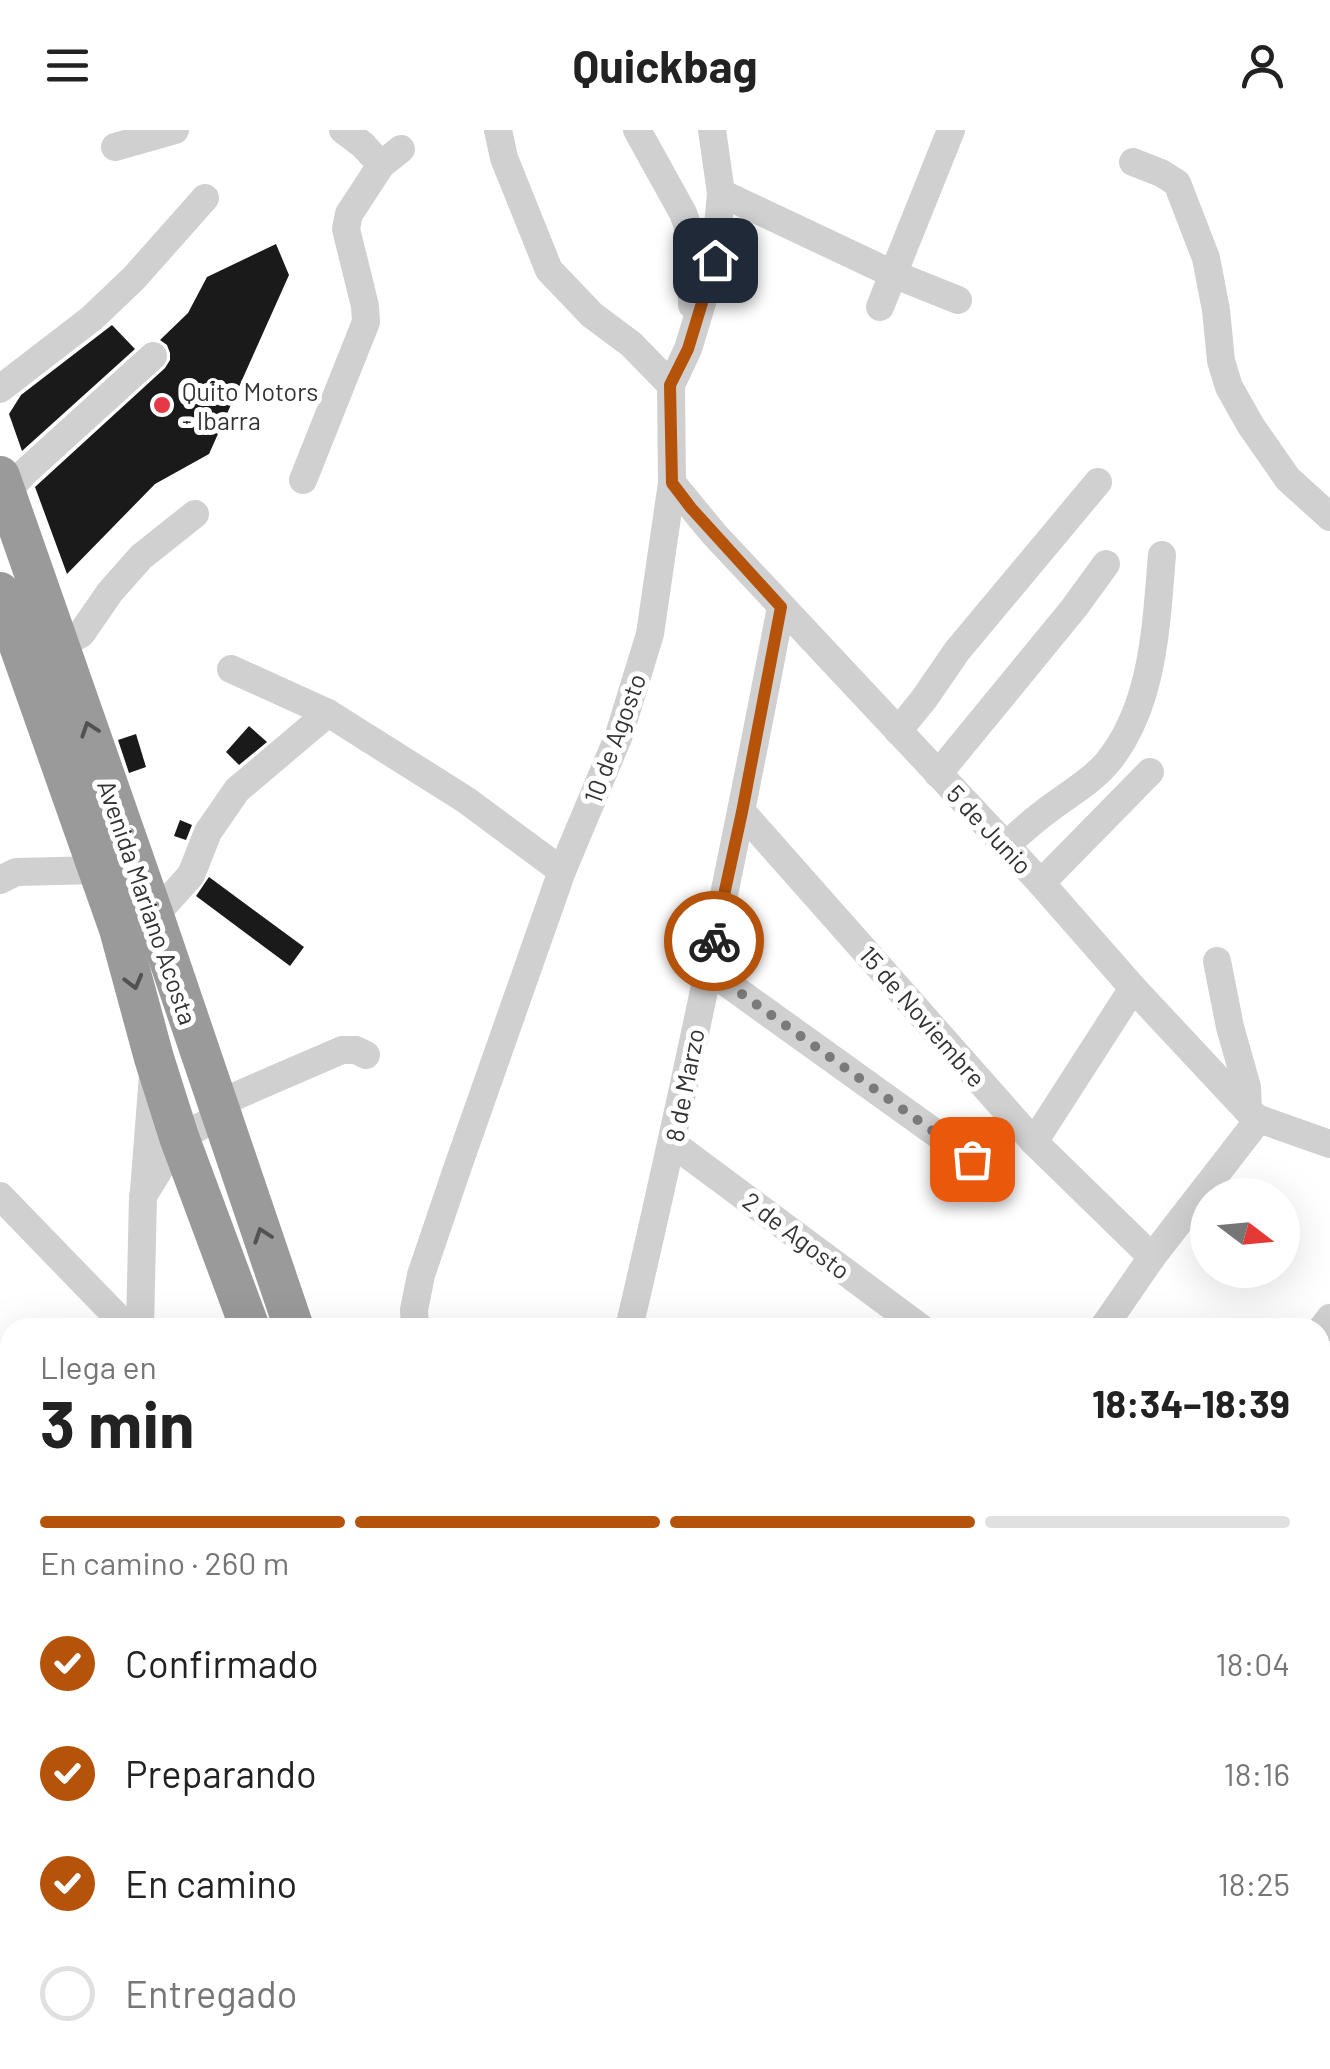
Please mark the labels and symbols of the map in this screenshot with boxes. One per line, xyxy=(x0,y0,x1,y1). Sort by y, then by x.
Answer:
pin xyxy=(673,218,758,303)
place label: Quito Motors - Ibarra xyxy=(182,376,318,435)
marker: Quito Motors - Ibarra xyxy=(151,394,173,416)
street label: 10 de Agosto xyxy=(577,669,651,807)
one-way arrow xyxy=(80,722,100,739)
street label: Avenida Mariano Acosta xyxy=(92,776,204,1028)
street label: 5 de Junio xyxy=(941,778,1039,880)
courier xyxy=(664,891,764,991)
street label: 15 de Noviembre xyxy=(854,939,992,1093)
one-way arrow xyxy=(122,973,143,991)
street label: 8 de Marzo xyxy=(658,1026,710,1144)
pin xyxy=(930,1117,1015,1202)
north arrow xyxy=(1190,1178,1300,1288)
street label: 2 de Agosto xyxy=(738,1185,856,1285)
one-way arrow xyxy=(254,1228,274,1245)

